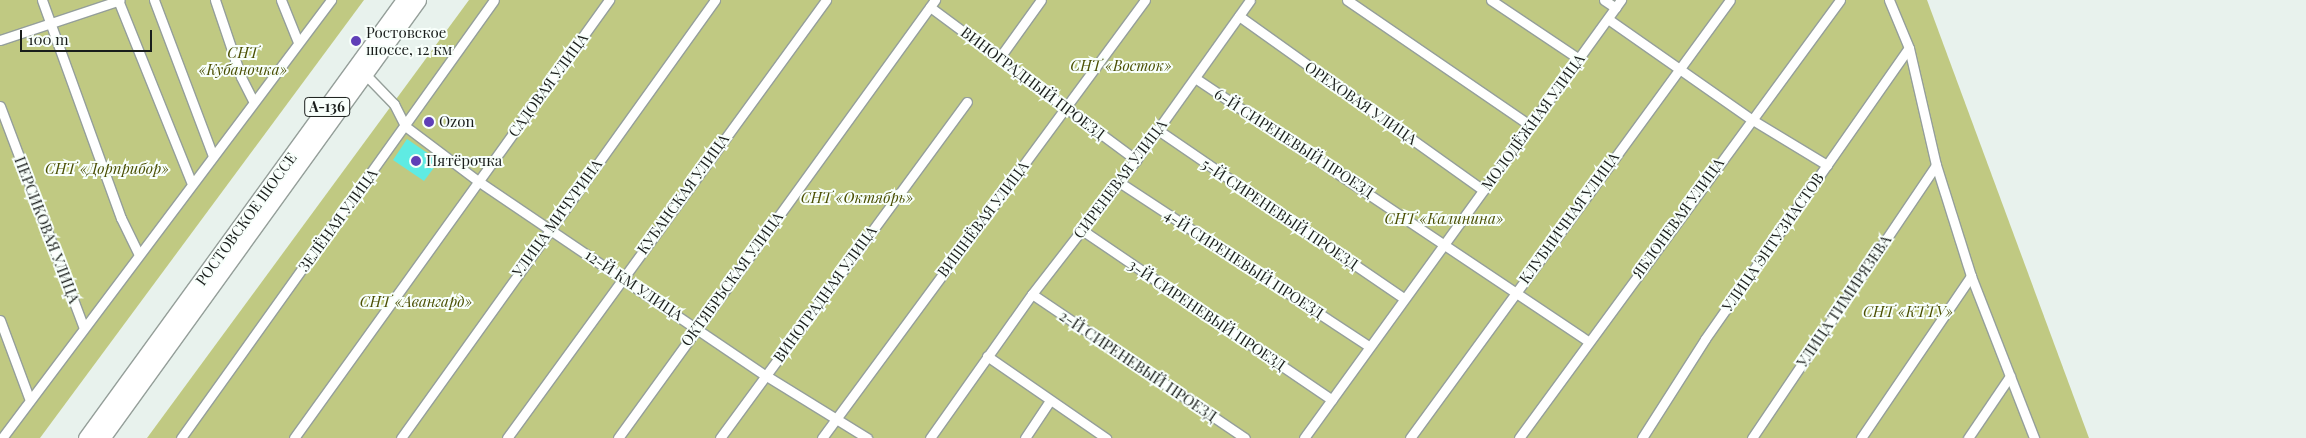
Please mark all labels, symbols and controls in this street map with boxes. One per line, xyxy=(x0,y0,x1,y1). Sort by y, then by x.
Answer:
scale bar xyxy=(22,20,155,52)
place label: Ростовское шоссе, 12 км xyxy=(366,23,452,58)
street label: ВИНОГРАДНЫЙ ПРОЕЗД xyxy=(957,23,1109,143)
text: 100 m xyxy=(28,29,69,49)
street label: САДОВАЯ УЛИЦА xyxy=(504,30,592,140)
marker: Ростовское шоссе, 12 км xyxy=(350,35,362,47)
park label: СНТ «Кубаночка» xyxy=(199,43,287,78)
street label: МОЛОДЁЖНАЯ УЛИЦА xyxy=(1478,50,1588,194)
park label: СНТ «Восток» xyxy=(1070,57,1172,75)
street label: ОРЕХОВАЯ УЛИЦА xyxy=(1301,58,1421,148)
street label: 6-Й СИРЕНЕВЫЙ ПРОЕЗД xyxy=(1211,85,1377,201)
road number: А-136 xyxy=(303,95,351,118)
place label: Ozon xyxy=(439,113,474,131)
marker: Ozon xyxy=(423,116,435,128)
street label: СИРЕНЕВАЯ УЛИЦА xyxy=(1069,116,1171,242)
street label: КУБАНСКАЯ УЛИЦА xyxy=(633,130,733,258)
street label: РОСТОВСКОЕ ШОССЕ xyxy=(192,149,300,289)
street label: КЛУБНИЧНАЯ УЛИЦА xyxy=(1515,149,1623,287)
place label: Пятёрочка xyxy=(426,152,502,170)
street label: ПЕРСИКОВАЯ УЛИЦА xyxy=(11,154,83,306)
street label: ЯБЛОНЕВАЯ УЛИЦА xyxy=(1628,154,1728,282)
marker: Пятёрочка xyxy=(410,155,422,167)
street label: 5-Й СИРЕНЕВЫЙ ПРОЕЗД xyxy=(1198,155,1362,273)
street label: УЛИЦА МИЧУРИНА xyxy=(508,156,606,280)
street label: ВИШНЁВАЯ УЛИЦА xyxy=(934,158,1032,280)
park label: СНТ «Дорприбор» xyxy=(45,160,169,178)
street label: ЗЕЛЁНАЯ УЛИЦА xyxy=(295,165,381,275)
street label: УЛИЦА ЭНТУЗИАСТОВ xyxy=(1718,169,1828,315)
park label: СНТ «Октябрь» xyxy=(801,189,913,207)
street label: 4-Й СИРЕНЕВЫЙ ПРОЕЗД xyxy=(1161,206,1327,322)
street label: ОКТЯБРЬСКАЯ УЛИЦА xyxy=(677,208,787,350)
park label: СНТ «Калинина» xyxy=(1385,210,1503,228)
street label: ВИНОГРАДНАЯ УЛИЦА xyxy=(770,222,880,366)
street label: УЛИЦА ТИМИРЯЗЕВА xyxy=(1793,232,1895,370)
street label: 12-Й КМ УЛИЦА xyxy=(582,246,686,324)
street label: 3-Й СИРЕНЕВЫЙ ПРОЕЗД xyxy=(1125,256,1289,374)
park label: СНТ «Авангард» xyxy=(360,293,472,311)
park label: СНТ «КТТУ» xyxy=(1863,303,1953,321)
street label: 2-Й СИРЕНЕВЫЙ ПРОЕЗД xyxy=(1056,307,1220,425)

